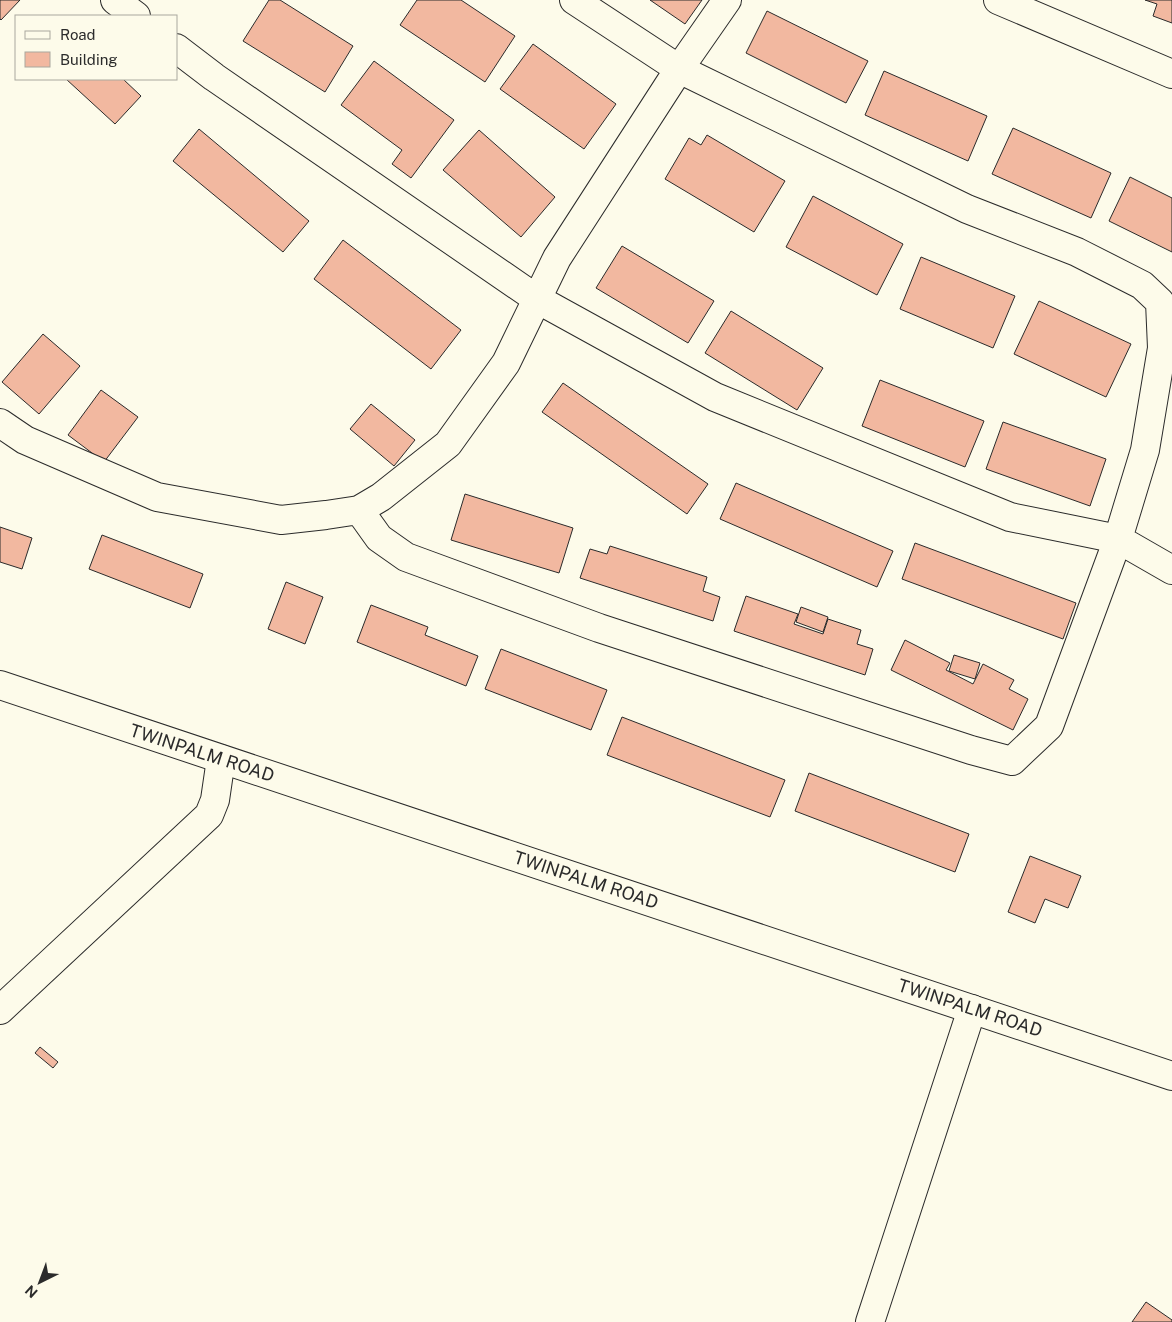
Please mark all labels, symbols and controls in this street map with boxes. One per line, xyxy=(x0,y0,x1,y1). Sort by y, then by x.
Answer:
legend xyxy=(15,15,178,80)
text: Road xyxy=(60,26,96,43)
text: Building xyxy=(60,51,118,68)
street label: TWINPALM ROAD xyxy=(127,719,277,786)
street label: TWINPALM ROAD xyxy=(511,846,661,913)
street label: TWINPALM ROAD xyxy=(895,974,1045,1041)
north arrow xyxy=(15,1257,65,1307)
text: N xyxy=(22,1282,41,1301)

